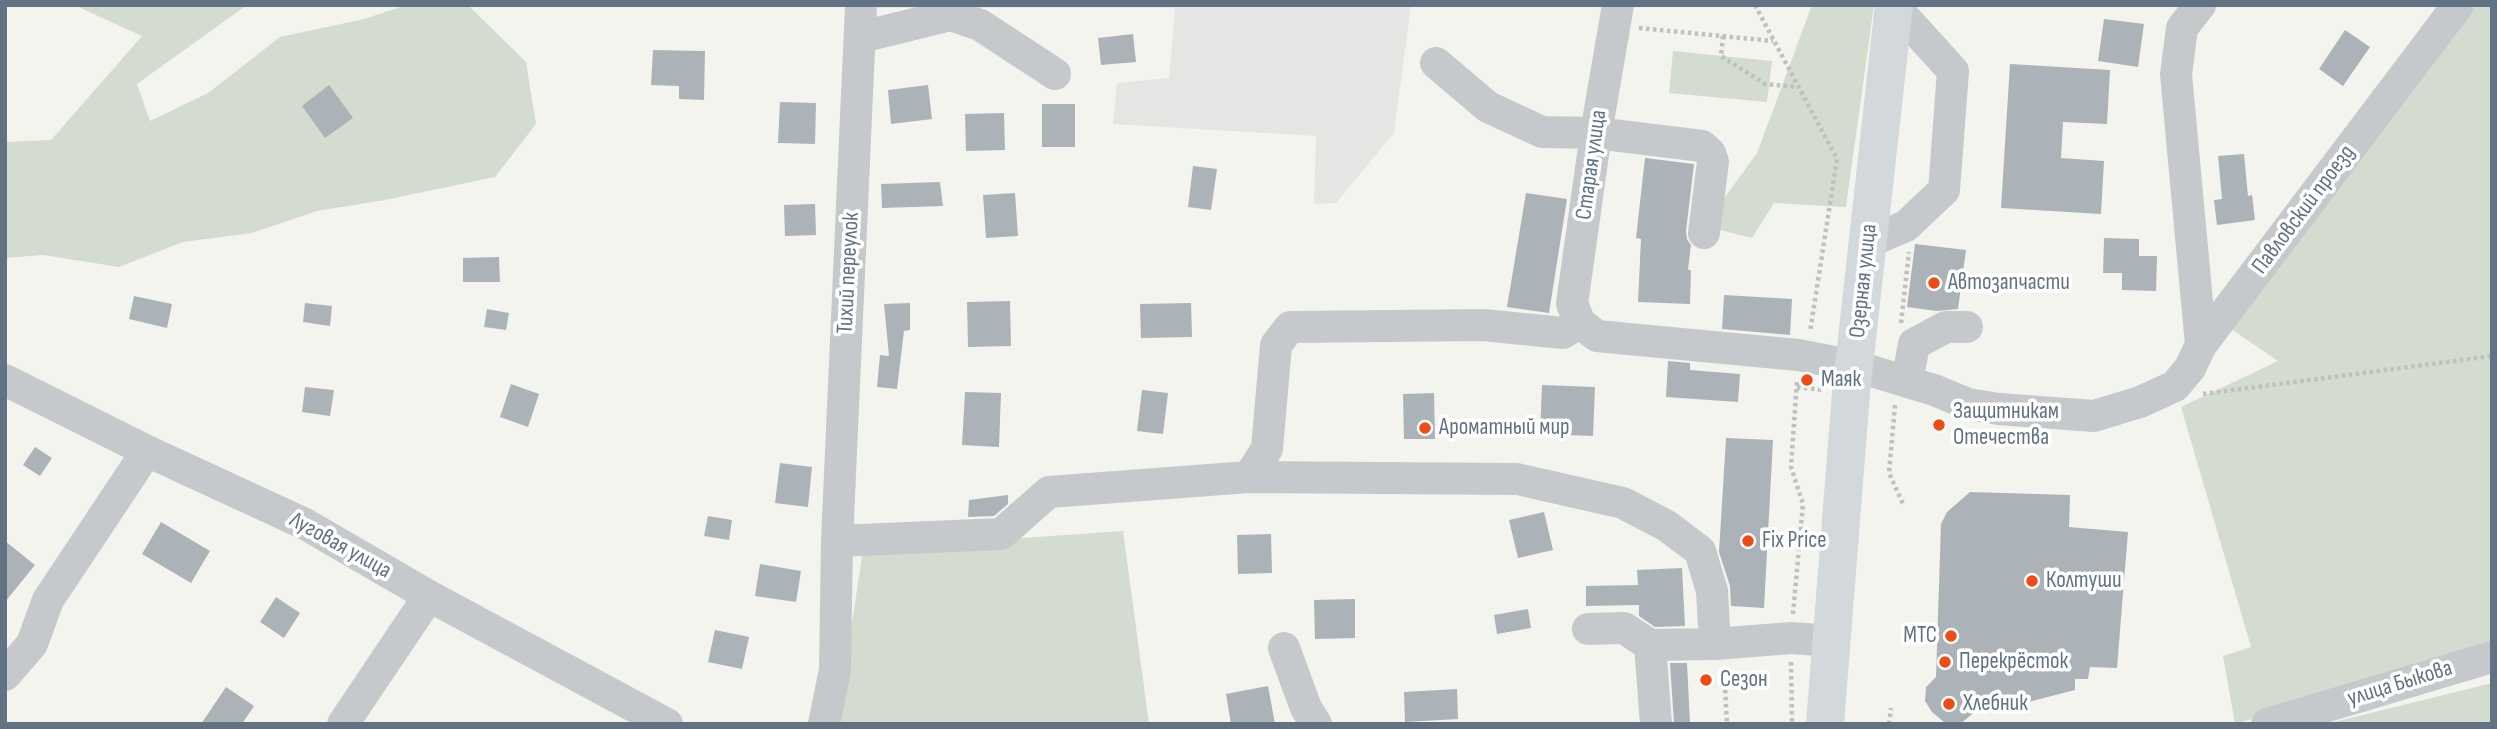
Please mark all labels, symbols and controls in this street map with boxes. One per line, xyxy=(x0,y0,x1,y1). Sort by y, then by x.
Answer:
street label: Старая улица xyxy=(1571,108,1613,222)
street label: Павловский проезд xyxy=(2247,140,2361,280)
street label: Тихий переулок xyxy=(832,212,866,334)
street label: Озерная улица xyxy=(1844,223,1884,339)
place label: Автозапчасти xyxy=(1948,269,2070,297)
marker: Автозапчасти xyxy=(1926,275,1942,291)
place label: Маяк xyxy=(1821,366,1861,394)
marker: Маяк xyxy=(1799,372,1815,388)
place label: Защитникам Отечества xyxy=(1953,398,2059,452)
place label: Ароматный мир xyxy=(1439,414,1570,442)
marker: Защитникам Отечества xyxy=(1931,417,1947,433)
marker: Ароматный мир xyxy=(1417,420,1433,436)
street label: Луговая улица xyxy=(284,507,396,585)
place label: Fix Price xyxy=(1762,527,1827,555)
marker: Fix Price xyxy=(1740,533,1756,549)
place label: Колтуши xyxy=(2046,567,2122,595)
marker: Колтуши xyxy=(2024,573,2040,589)
place label: МТС xyxy=(1903,622,1937,650)
marker: МТС xyxy=(1943,628,1959,644)
place label: Перекрёсток xyxy=(1959,648,2068,676)
marker: Перекрёсток xyxy=(1937,654,1953,670)
street label: улица Быкова xyxy=(2344,655,2456,713)
place label: Сезон xyxy=(1720,666,1768,694)
marker: Сезон xyxy=(1698,672,1714,688)
place label: Хлебник xyxy=(1963,690,2028,718)
marker: Хлебник xyxy=(1941,696,1957,712)

